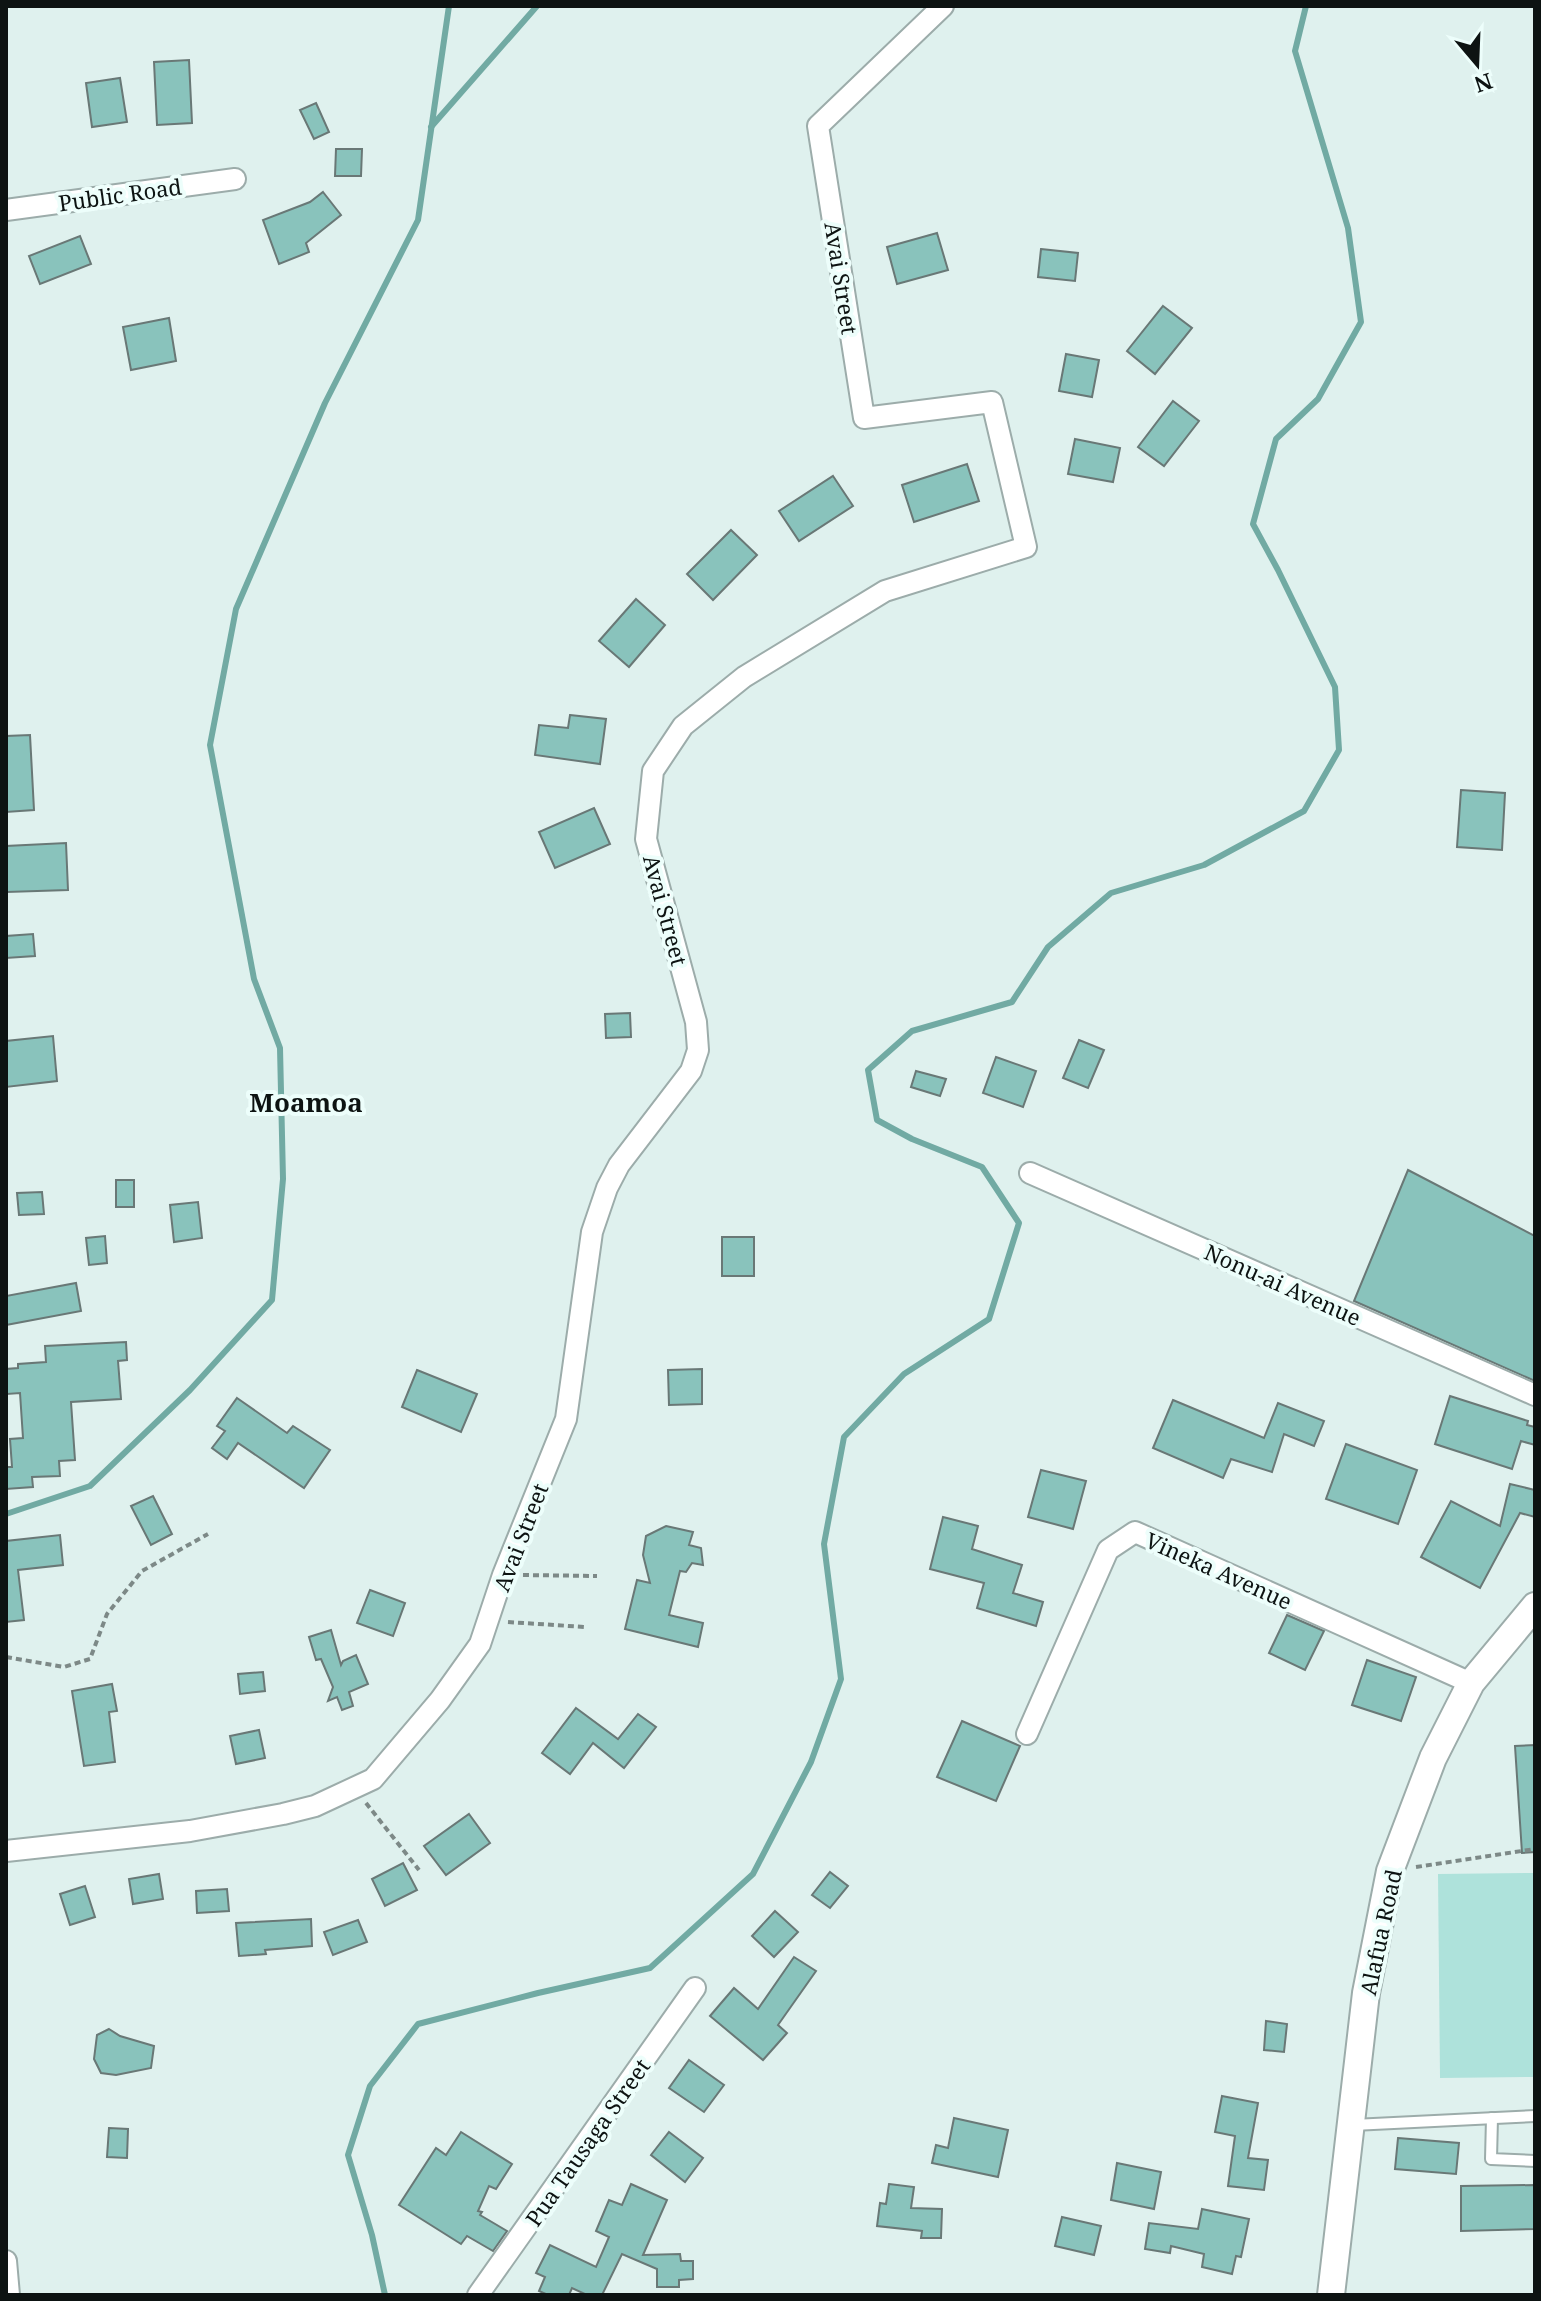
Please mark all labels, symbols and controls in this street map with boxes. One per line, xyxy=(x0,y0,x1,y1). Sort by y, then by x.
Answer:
north arrow xyxy=(1437,24,1517,104)
text: N xyxy=(1471,67,1497,101)
street label: Public Road xyxy=(56,170,184,217)
street label: Avai Street xyxy=(818,220,866,337)
street label: Avai Street xyxy=(637,851,695,969)
district label: Moamoa xyxy=(249,1084,363,1120)
street label: Nonu-ai Avenue xyxy=(1200,1236,1366,1332)
street label: Avai Street xyxy=(486,1478,554,1595)
street label: Vineka Avenue xyxy=(1141,1524,1297,1616)
street label: Alafua Road xyxy=(1352,1866,1408,1998)
street label: Pua Tausaga Street xyxy=(518,2052,656,2232)

